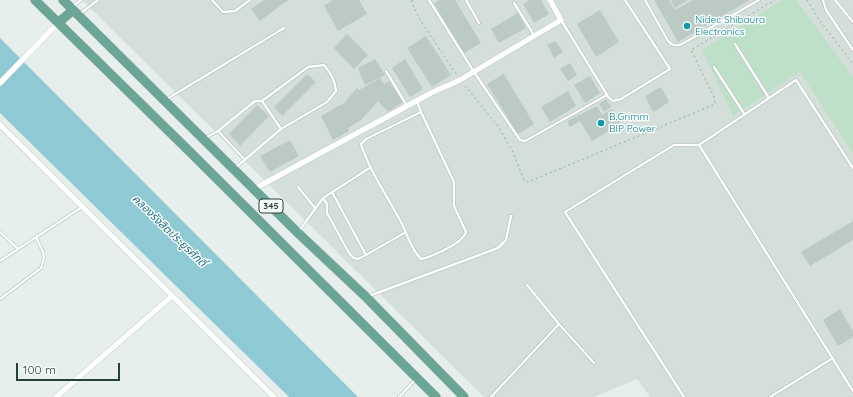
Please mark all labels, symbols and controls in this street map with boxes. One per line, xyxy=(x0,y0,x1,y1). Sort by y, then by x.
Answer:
place label: Nidec Shibaura Electronics xyxy=(695,14,765,38)
marker: Nidec Shibaura Electronics xyxy=(682,21,692,31)
place label: B.Grimm BIP Power xyxy=(609,111,656,134)
marker: B.Grimm BIP Power xyxy=(596,118,606,128)
water label: คลองรังสิตประยูรศักดิ์ xyxy=(129,192,209,270)
road number: 345 xyxy=(259,199,283,213)
scale bar xyxy=(18,355,122,381)
text: 100 m xyxy=(23,362,56,377)

